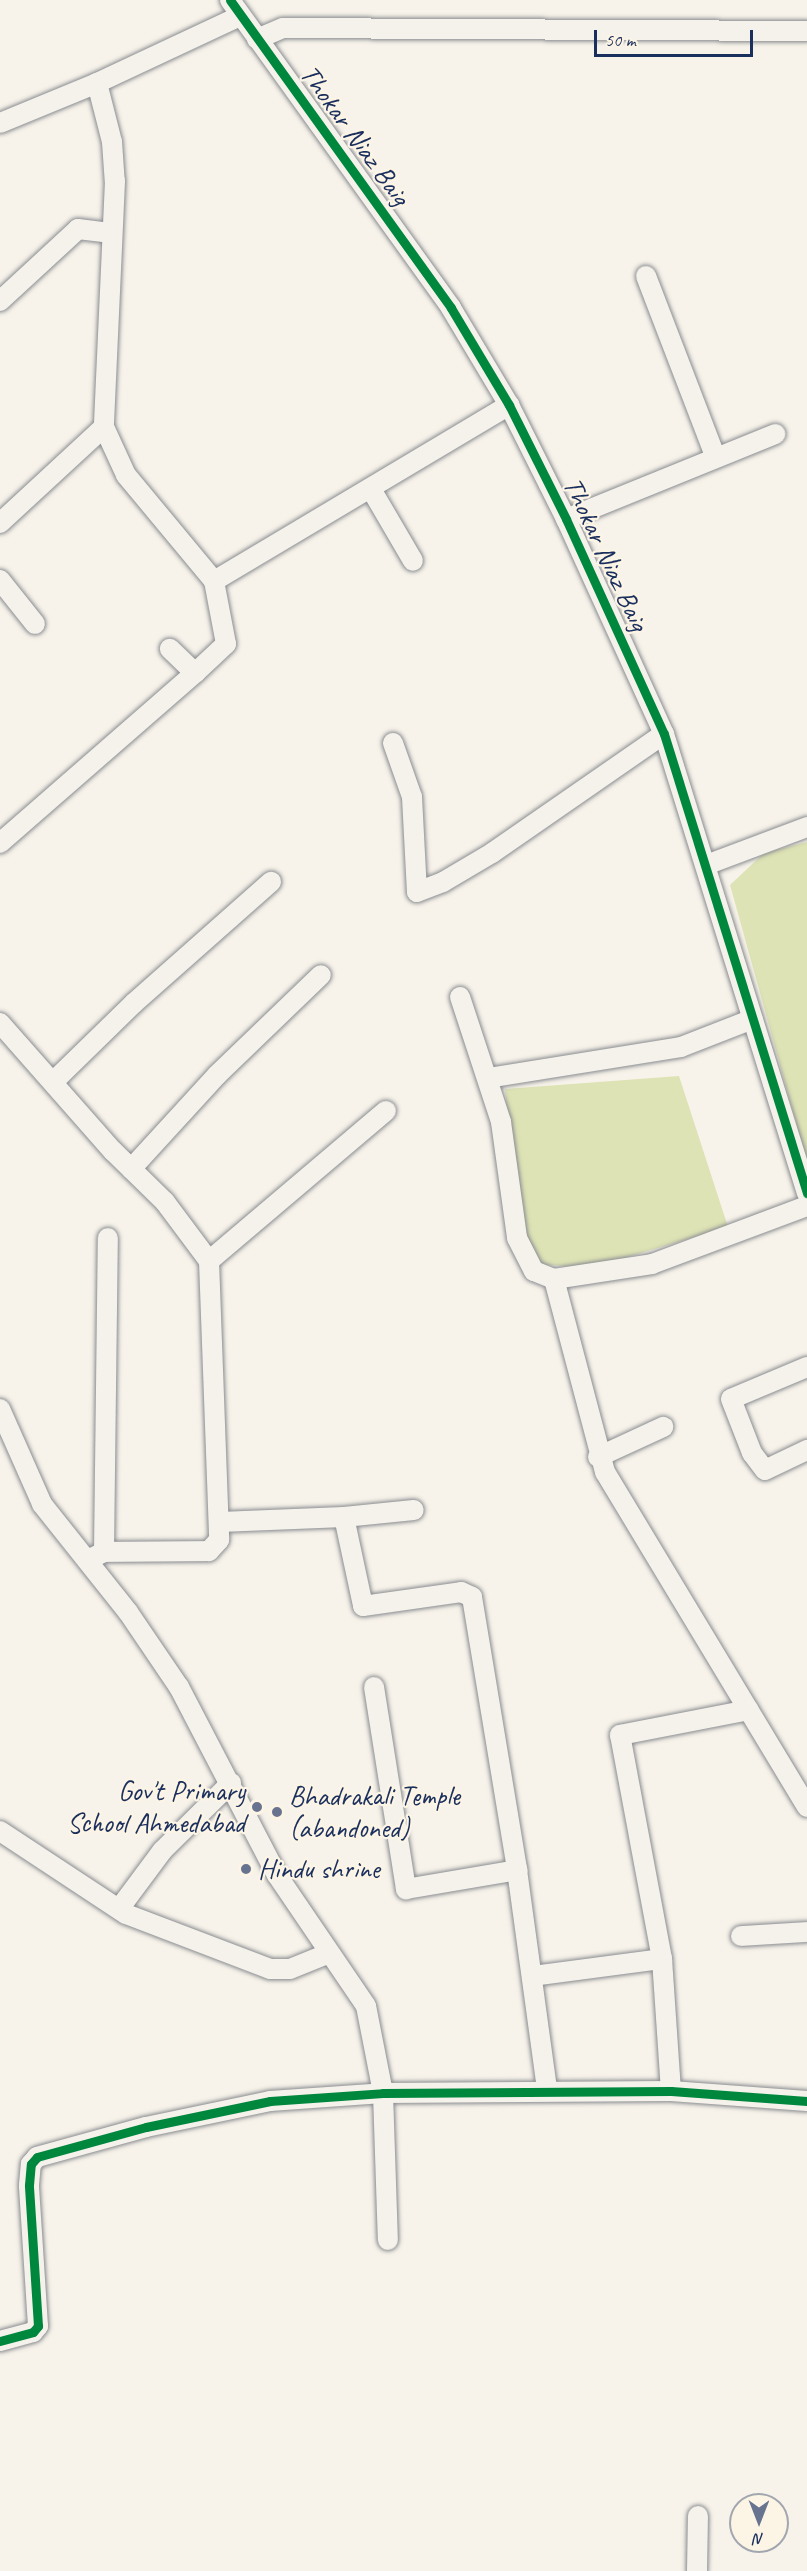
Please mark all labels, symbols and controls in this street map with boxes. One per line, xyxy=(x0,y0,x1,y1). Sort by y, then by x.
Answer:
scale bar xyxy=(597,18,756,56)
text: 50 m xyxy=(605,29,636,51)
street label: Thokar Niaz Baig xyxy=(293,58,417,212)
street label: Thokar Niaz Baig xyxy=(556,472,656,636)
place label: Gov't Primary School Ahmedabad xyxy=(68,1774,245,1840)
place label: Bhadrakali Temple (abandoned) xyxy=(289,1779,459,1845)
marker: Gov't Primary School Ahmedabad xyxy=(250,1800,264,1814)
marker: Bhadrakali Temple (abandoned) xyxy=(270,1805,284,1819)
place label: Hindu shrine xyxy=(258,1852,379,1886)
marker: Hindu shrine xyxy=(239,1862,253,1876)
north arrow xyxy=(729,2493,789,2553)
text: N xyxy=(754,2529,764,2549)

